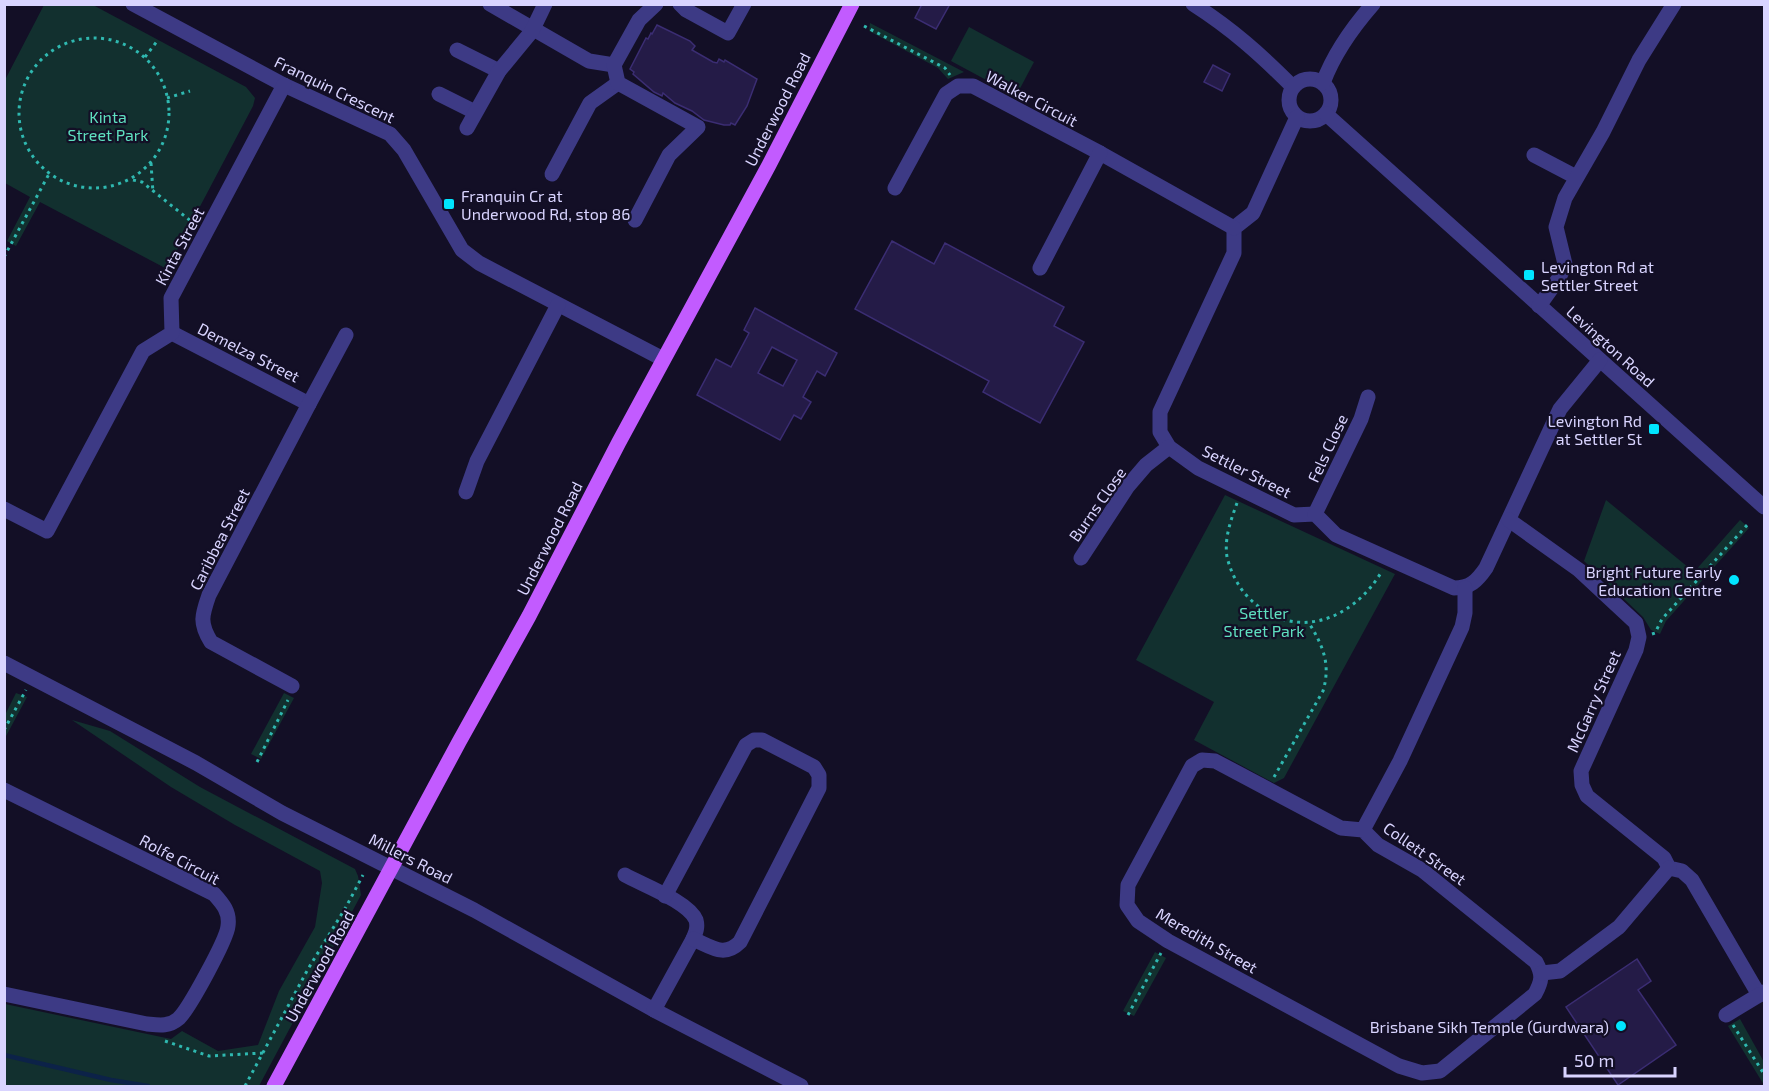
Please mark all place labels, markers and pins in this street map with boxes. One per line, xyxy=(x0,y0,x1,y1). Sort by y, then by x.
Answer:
place label: Franquin Cr at Underwood Rd, stop 86 xyxy=(461,186,630,223)
marker: Franquin Cr at Underwood Rd, stop 86 xyxy=(442,197,456,211)
place label: Levington Rd at Settler Street xyxy=(1541,257,1654,294)
marker: Levington Rd at Settler Street xyxy=(1522,268,1536,282)
place label: Levington Rd at Settler St xyxy=(1547,411,1642,448)
marker: Levington Rd at Settler St xyxy=(1647,422,1661,436)
place label: Bright Future Early Education Centre xyxy=(1586,562,1723,599)
marker: Bright Future Early Education Centre xyxy=(1727,573,1741,587)
place label: Brisbane Sikh Temple (Gurdwara) xyxy=(1370,1017,1609,1036)
marker: Brisbane Sikh Temple (Gurdwara) xyxy=(1614,1019,1628,1033)

